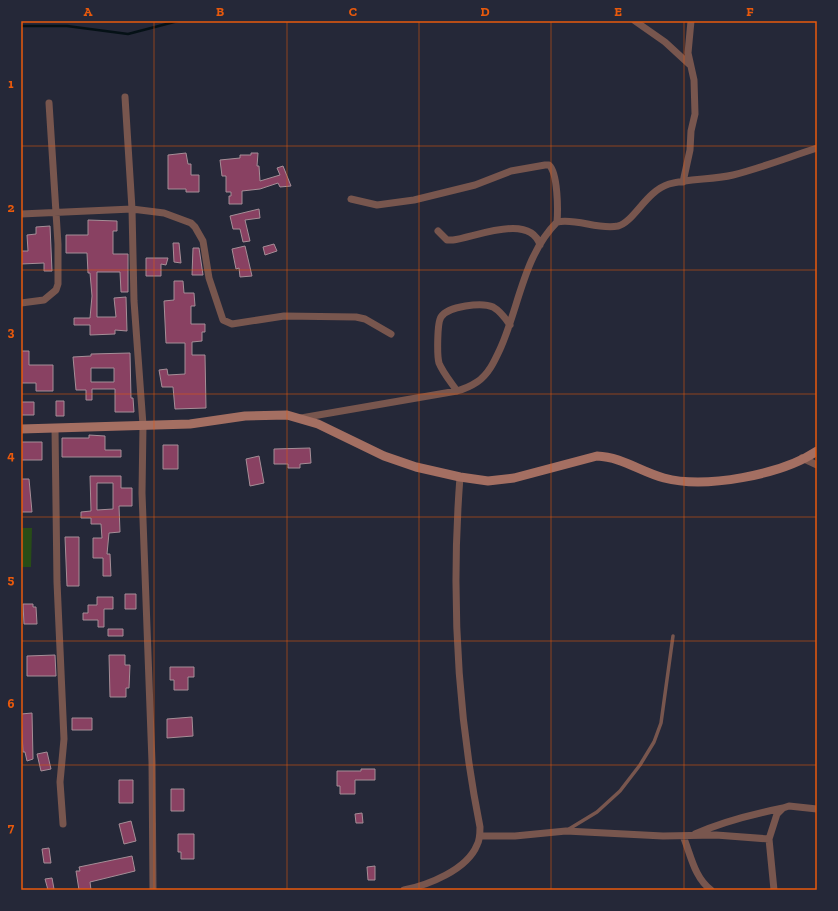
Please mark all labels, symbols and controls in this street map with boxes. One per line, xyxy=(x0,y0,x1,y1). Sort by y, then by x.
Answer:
text: A xyxy=(84,4,93,19)
text: B xyxy=(216,4,224,19)
text: C xyxy=(349,4,357,19)
text: D xyxy=(480,4,490,19)
text: E xyxy=(614,4,622,19)
text: F xyxy=(746,4,754,19)
text: 1 xyxy=(8,76,14,91)
text: 2 xyxy=(8,200,15,215)
text: 3 xyxy=(8,324,15,339)
text: 4 xyxy=(7,448,15,463)
text: 5 xyxy=(8,572,15,587)
text: 6 xyxy=(8,696,15,711)
text: 7 xyxy=(8,820,15,835)

